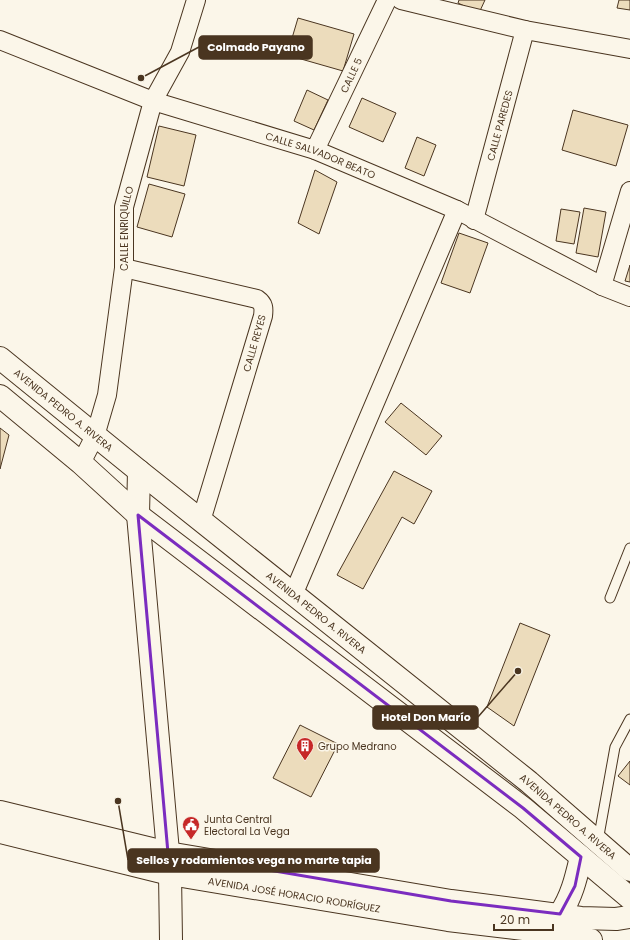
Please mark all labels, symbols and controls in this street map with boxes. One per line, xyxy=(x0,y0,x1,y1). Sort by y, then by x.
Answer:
callout: Colmado Payano xyxy=(199,36,312,59)
text: Colmado Payano xyxy=(207,39,305,55)
street label: CALLE 5 xyxy=(337,55,366,95)
street label: CALLE PAREDES xyxy=(483,88,517,163)
street label: CALLE SALVADOR BEATO xyxy=(264,128,378,183)
street label: CALLE ENRIQUILLO xyxy=(117,184,137,271)
street label: CALLE REYES xyxy=(239,313,270,374)
street label: AVENIDA PEDRO A. RIVERA xyxy=(10,365,116,455)
street label: AVENIDA PEDRO A. RIVERA xyxy=(263,568,369,658)
callout: Hotel Don Marío xyxy=(373,706,478,729)
text: Hotel Don Marío xyxy=(381,709,471,725)
building icon: Grupo Medrano xyxy=(295,736,315,761)
place label: Grupo Medrano xyxy=(318,739,397,754)
street label: AVENIDA PEDRO A. RIVERA xyxy=(516,770,620,863)
place label: Junta Central Electoral La Vega xyxy=(204,812,290,839)
public building icon: Junta Central Electoral La Vega xyxy=(181,815,201,840)
callout: Sellos y rodamientos vega no marte tapia xyxy=(128,849,379,872)
text: Sellos y rodamientos vega no marte tapia xyxy=(136,852,372,868)
street label: AVENIDA JOSÉ HORACIO RODRÍGUEZ xyxy=(207,873,381,917)
scale bar xyxy=(494,906,553,932)
text: 20 m xyxy=(500,911,530,928)

